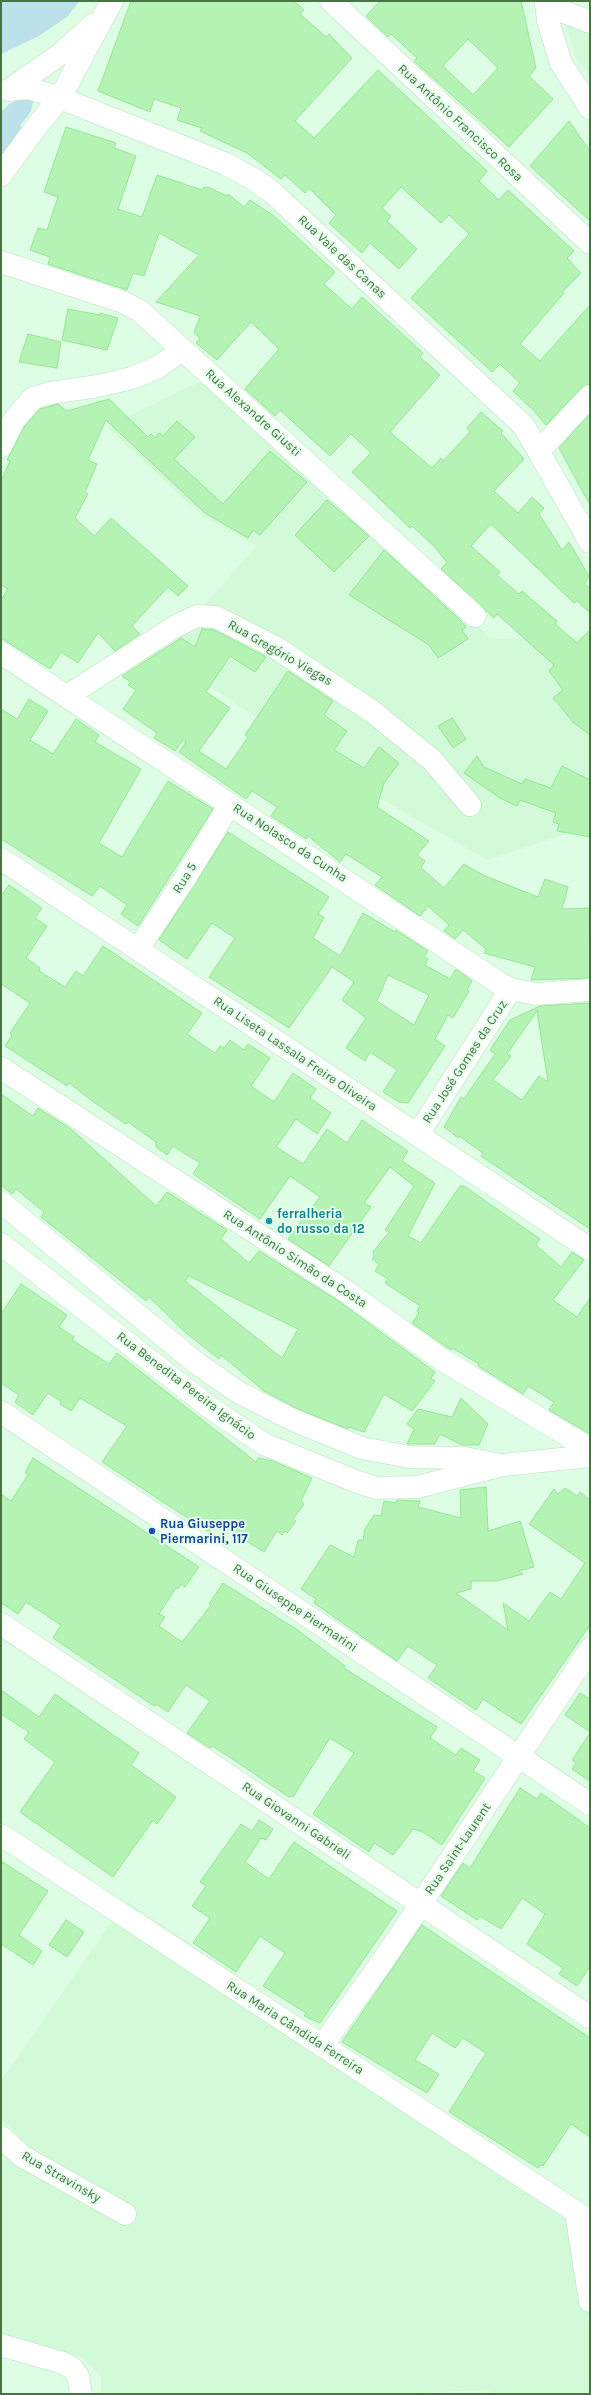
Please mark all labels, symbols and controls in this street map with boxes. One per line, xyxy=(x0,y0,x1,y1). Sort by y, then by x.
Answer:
street label: Rua Antônio Francisco Rosa xyxy=(394,61,526,185)
street label: Rua Vale das Canas xyxy=(295,212,389,302)
street label: Rua Alexandre Giusti xyxy=(202,366,304,460)
street label: Rua Gregório Viegas xyxy=(225,617,335,689)
street label: Rua Nolasco da Cunha xyxy=(230,800,350,886)
street label: Rua 5 xyxy=(170,860,200,896)
street label: Rua Liseta Lassala Freire Oliveira xyxy=(210,993,380,1115)
street label: Rua José Gomes da Cruz xyxy=(419,997,511,1127)
place label: ferralheria do russo da 12 xyxy=(277,1206,365,1237)
street label: Rua Antônio Simão da Costa xyxy=(220,1207,370,1311)
marker: ferralheria do russo da 12 xyxy=(264,1216,274,1226)
street label: Rua Benedita Pereira Ignácio xyxy=(114,1329,258,1443)
place label: Rua Giuseppe Piermarini, 117 xyxy=(160,1516,248,1547)
marker: Rua Giuseppe Piermarini, 117 xyxy=(147,1526,157,1536)
street label: Rua Giuseppe Piermarini xyxy=(230,1561,360,1655)
street label: Rua Giovanni Gabrieli xyxy=(239,1779,353,1863)
street label: Rua Saint-Laurent xyxy=(421,1800,495,1898)
street label: Rua Maria Cândida Ferreira xyxy=(223,1978,367,2078)
street label: Rua Stravinsky xyxy=(19,2148,103,2206)

